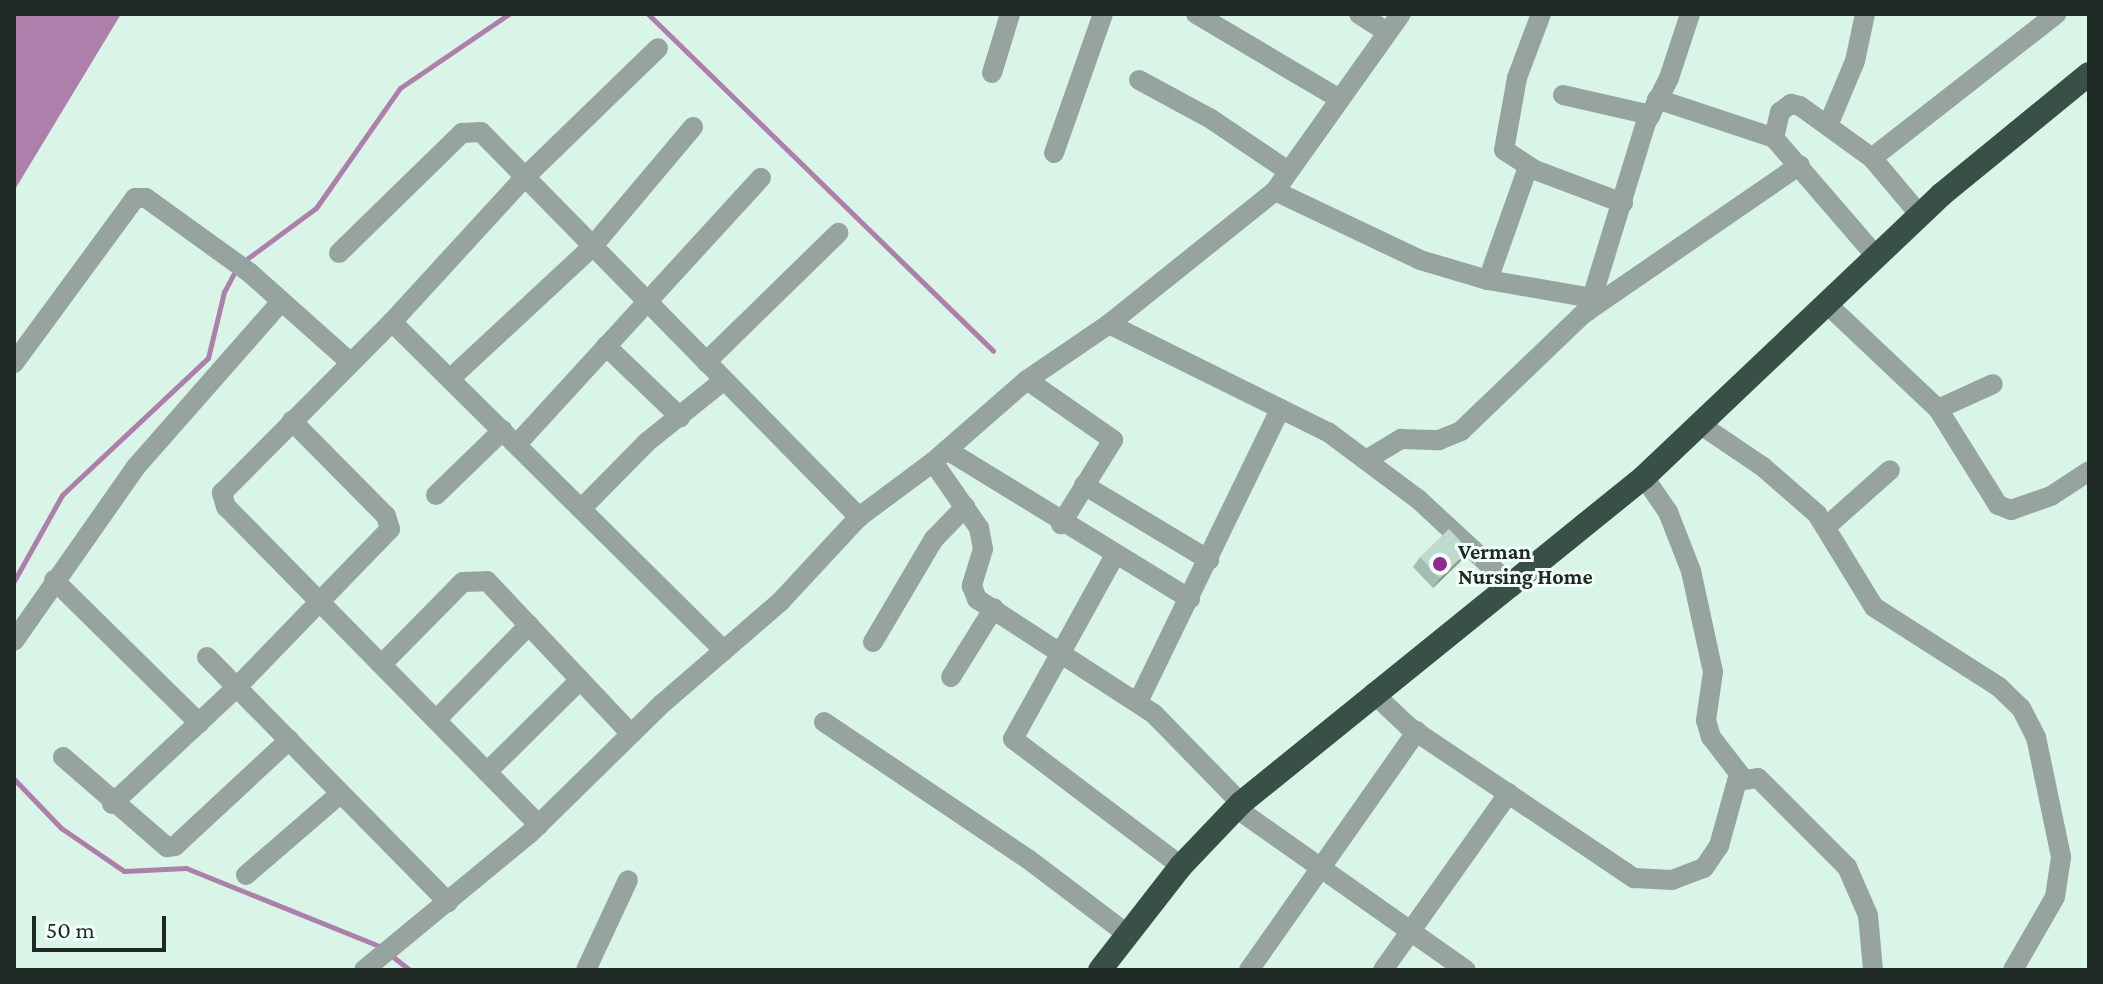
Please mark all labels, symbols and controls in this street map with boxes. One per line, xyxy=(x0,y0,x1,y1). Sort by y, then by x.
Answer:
place label: Verman Nursing Home xyxy=(1458,538,1593,590)
marker: Verman Nursing Home xyxy=(1429,553,1451,575)
scale bar xyxy=(36,900,170,950)
text: 50 m xyxy=(46,916,95,943)

